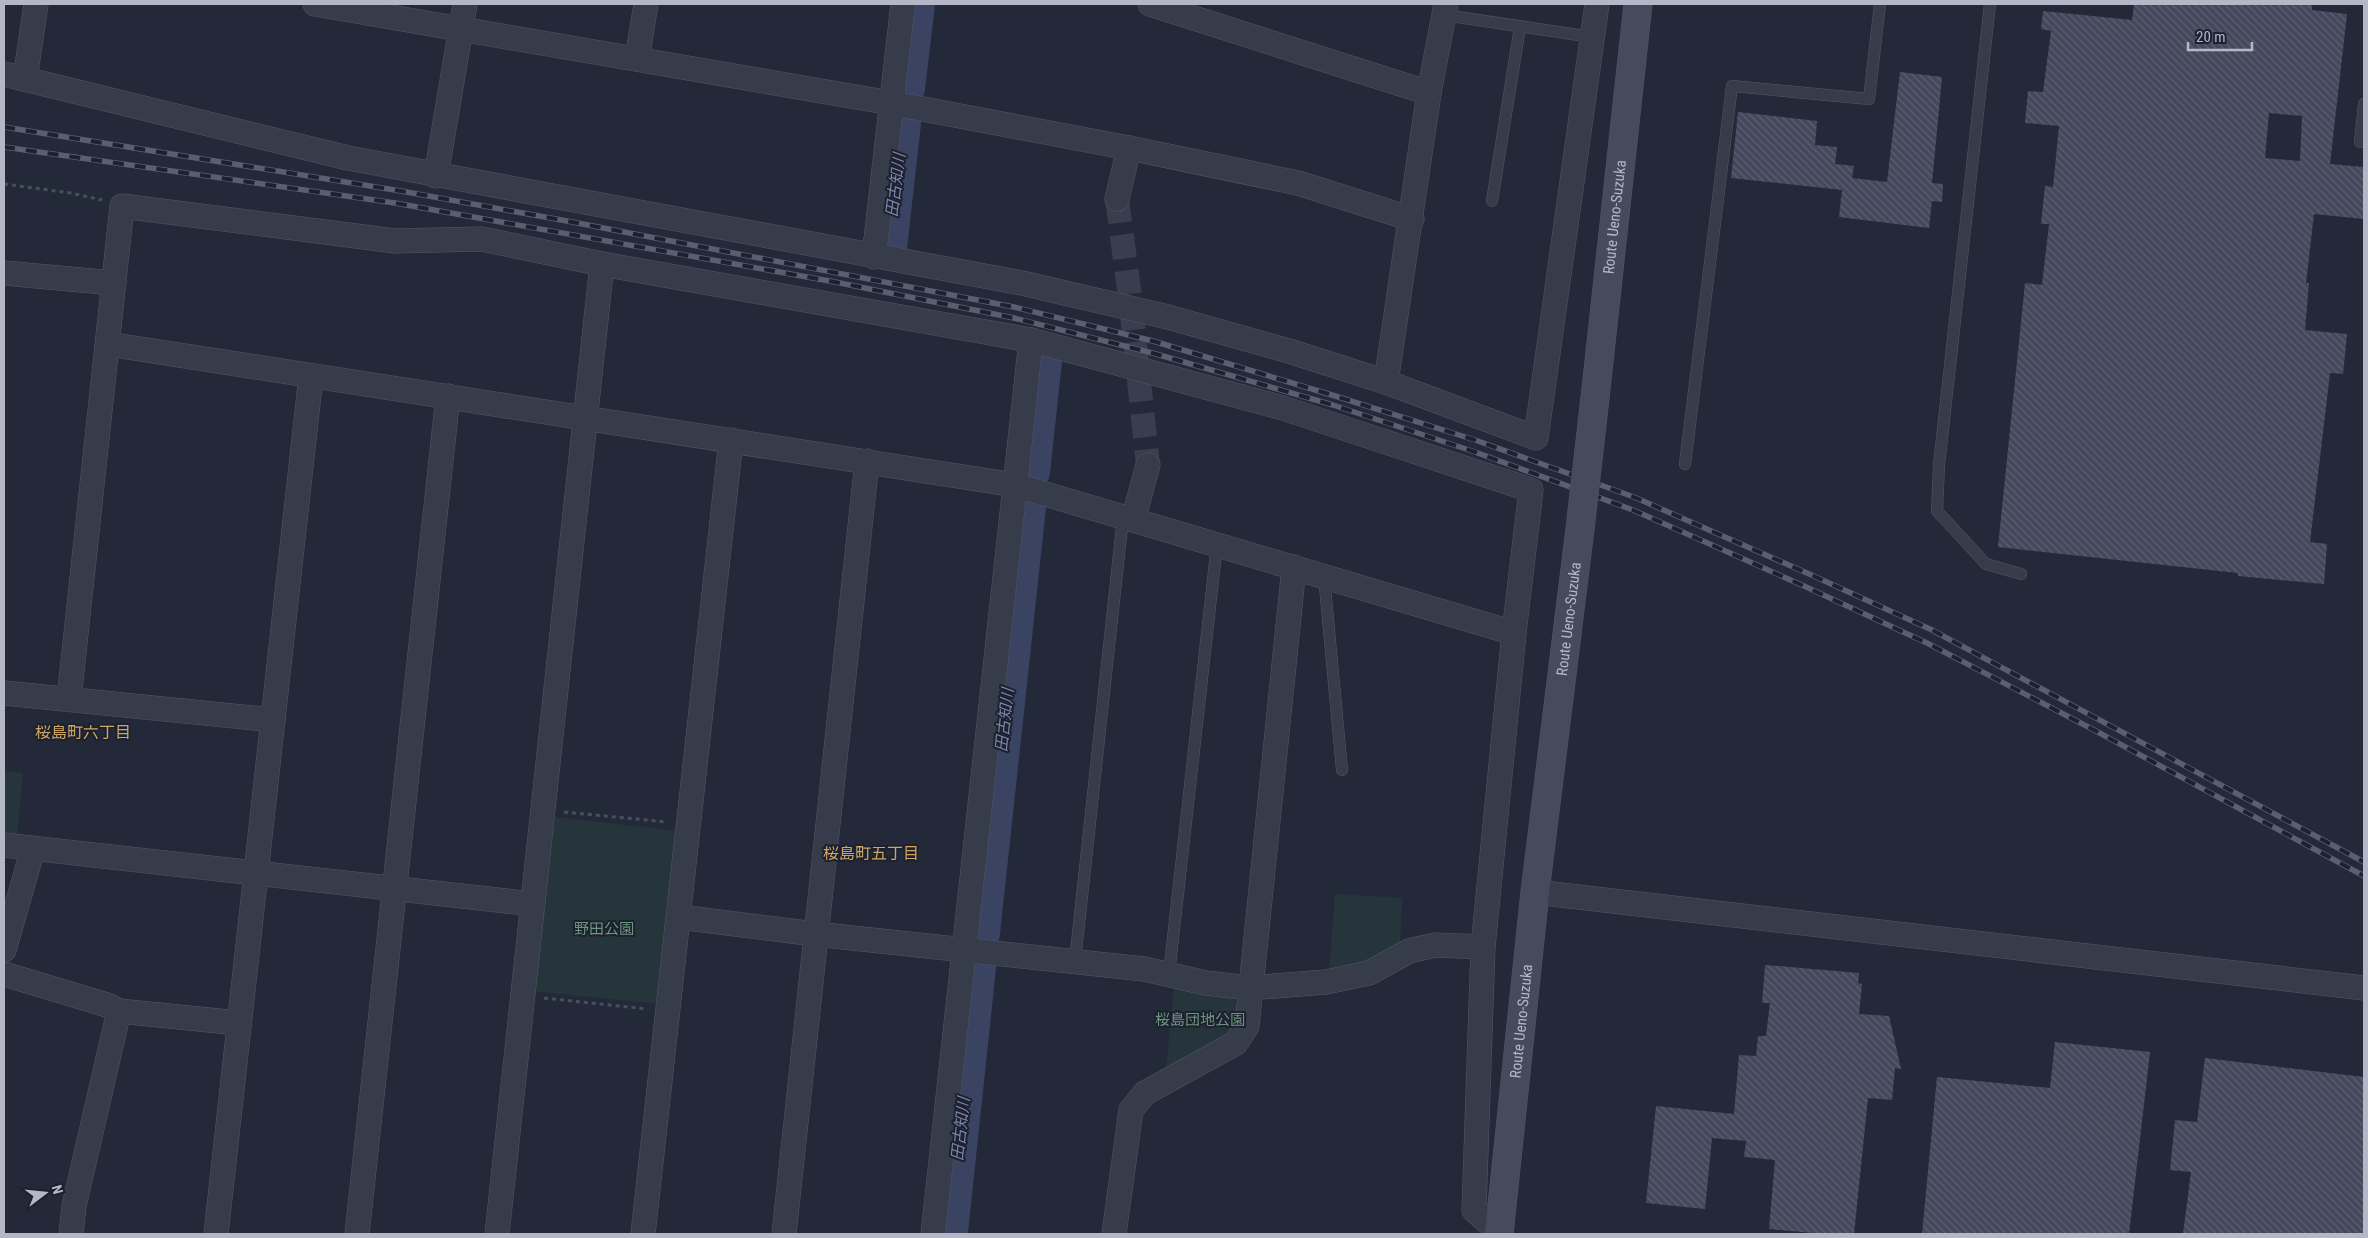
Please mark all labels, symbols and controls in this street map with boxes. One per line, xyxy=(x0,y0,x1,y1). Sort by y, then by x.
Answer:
scale bar xyxy=(2188,20,2252,52)
text: 20 m xyxy=(2196,28,2226,46)
water label: 田古知川 xyxy=(882,150,909,218)
street label: Route Ueno-Suzuka xyxy=(1600,159,1630,275)
street label: Route Ueno-Suzuka xyxy=(1553,561,1585,677)
water label: 田古知川 xyxy=(992,685,1017,753)
district label: 桜島町六丁目 xyxy=(35,723,131,742)
district label: 桜島町五丁目 xyxy=(823,844,919,863)
park label: 野田公園 xyxy=(574,920,634,938)
street label: Route Ueno-Suzuka xyxy=(1506,963,1536,1079)
park label: 桜島団地公園 xyxy=(1155,1011,1245,1029)
water label: 田古知川 xyxy=(948,1094,973,1162)
north arrow xyxy=(20,1168,70,1218)
text: N xyxy=(49,1183,66,1196)

